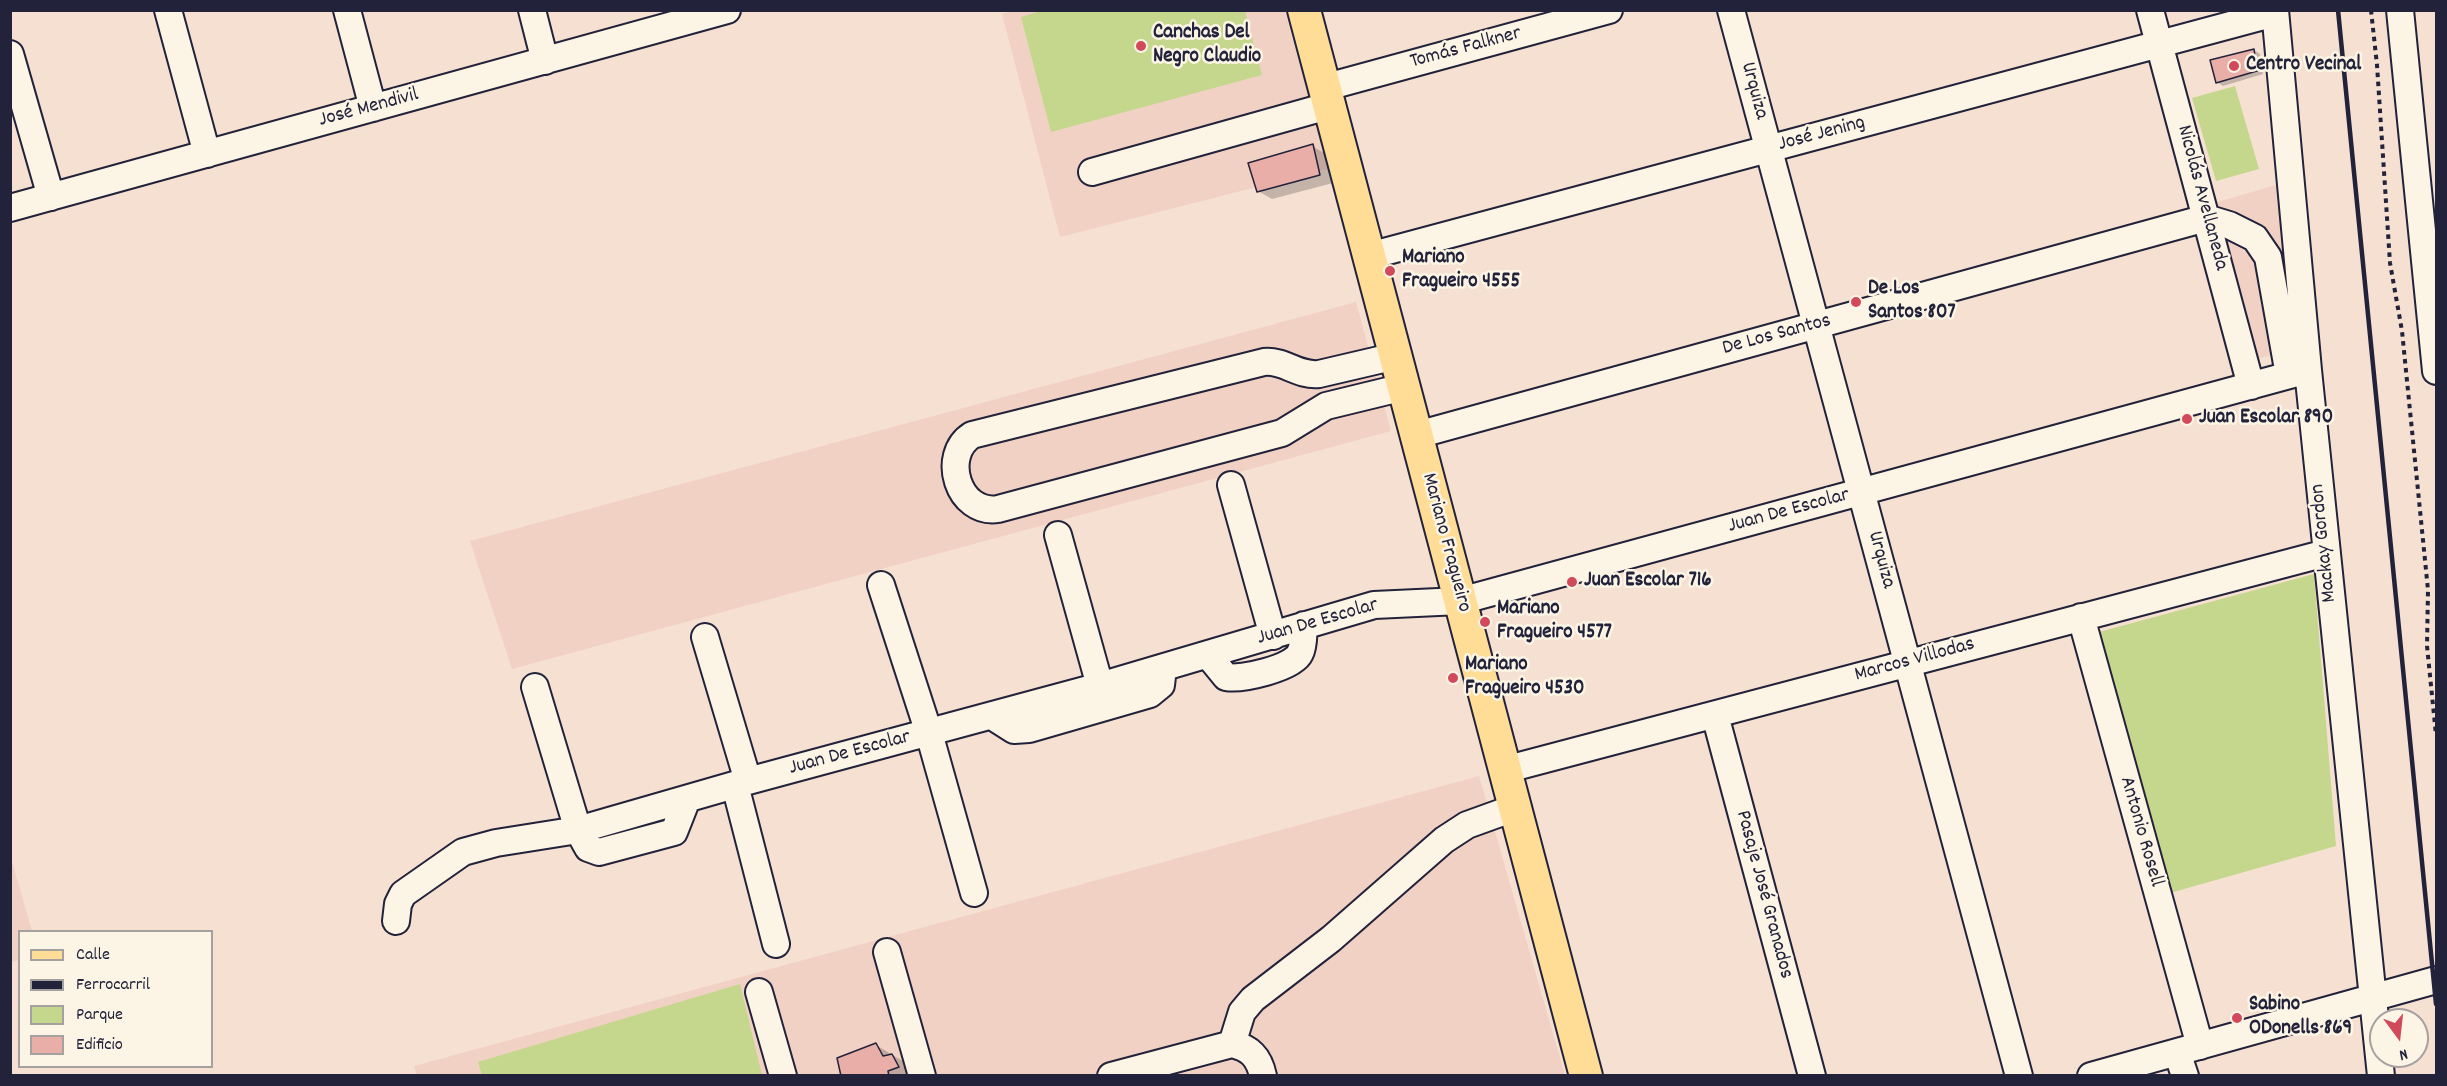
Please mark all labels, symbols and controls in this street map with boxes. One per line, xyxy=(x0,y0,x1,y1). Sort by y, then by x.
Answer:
place label: Canchas Del Negro Claudio xyxy=(1153,21,1261,71)
street label: Tomás Falkner xyxy=(1408,22,1524,76)
marker: Canchas Del Negro Claudio xyxy=(1134,39,1148,53)
place label: Centro Vecinal xyxy=(2246,53,2361,79)
marker: Centro Vecinal xyxy=(2227,59,2241,73)
street label: Urquiza xyxy=(1733,60,1773,122)
street label: José Mendivil xyxy=(316,84,422,134)
street label: José Jening xyxy=(1776,111,1868,159)
street label: Nicolás Avellaneda xyxy=(2170,123,2232,273)
place label: Mariano Fragueiro 4555 xyxy=(1402,246,1520,296)
marker: Mariano Fragueiro 4555 xyxy=(1383,264,1397,278)
place label: De Los Santos 807 xyxy=(1868,277,1955,327)
marker: De Los Santos 807 xyxy=(1849,295,1863,309)
street label: De Los Santos xyxy=(1720,309,1834,363)
place label: Juan Escolar 890 xyxy=(2199,406,2333,432)
marker: Juan Escolar 890 xyxy=(2180,412,2194,426)
street label: Mariano Fragueiro xyxy=(1414,471,1476,615)
street label: Mackay Gordon xyxy=(2306,483,2344,603)
street label: Juan De Escolar xyxy=(1725,484,1853,540)
street label: Urquiza xyxy=(1860,529,1900,591)
place label: Juan Escolar 716 xyxy=(1584,569,1712,595)
marker: Juan Escolar 716 xyxy=(1565,575,1579,589)
street label: Juan De Escolar xyxy=(1255,594,1381,652)
place label: Mariano Fragueiro 4577 xyxy=(1497,597,1612,647)
marker: Mariano Fragueiro 4577 xyxy=(1478,615,1492,629)
street label: Marcos Villodas xyxy=(1852,633,1978,689)
place label: Mariano Fragueiro 4530 xyxy=(1465,653,1584,703)
marker: Mariano Fragueiro 4530 xyxy=(1446,671,1460,685)
street label: Juan De Escolar xyxy=(786,726,914,782)
street label: Antonio Rosell xyxy=(2112,774,2168,890)
street label: Pasaje José Granados xyxy=(1728,808,1798,982)
legend xyxy=(18,930,213,1068)
text: Calle xyxy=(76,943,110,968)
text: Ferrocarril xyxy=(76,973,150,998)
place label: Sabino ODonells 869 xyxy=(2249,993,2352,1043)
text: Parque xyxy=(76,1003,123,1028)
north arrow xyxy=(2369,1008,2429,1068)
marker: Sabino ODonells 869 xyxy=(2230,1011,2244,1025)
text: Edificio xyxy=(76,1033,123,1058)
text: N xyxy=(2396,1042,2410,1066)

